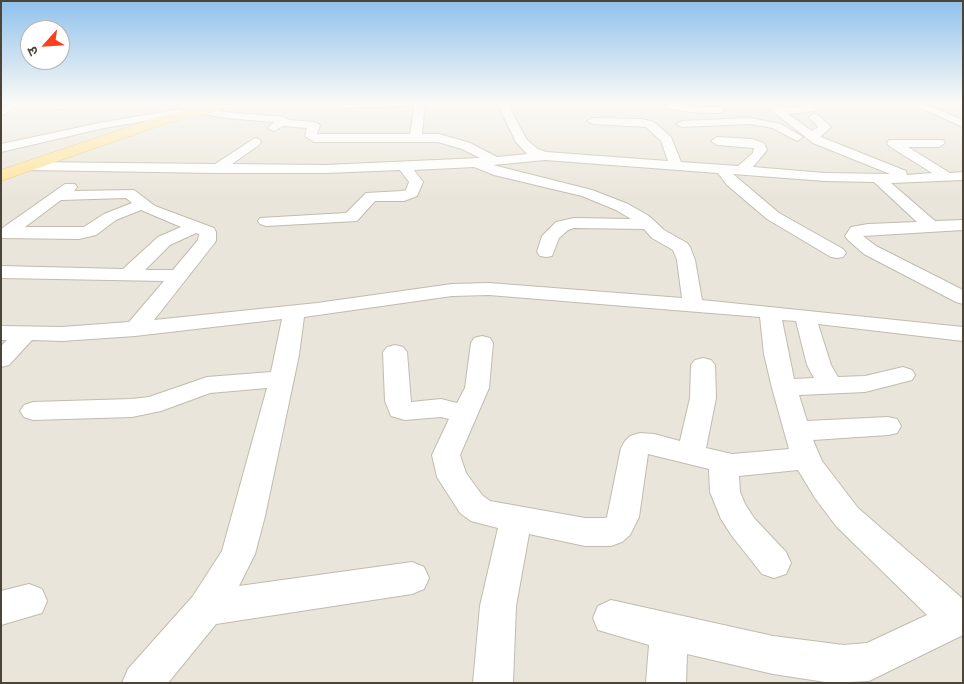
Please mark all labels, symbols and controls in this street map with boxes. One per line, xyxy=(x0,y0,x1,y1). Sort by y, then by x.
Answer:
north arrow xyxy=(20,20,70,70)
text: उ xyxy=(21,43,43,60)

